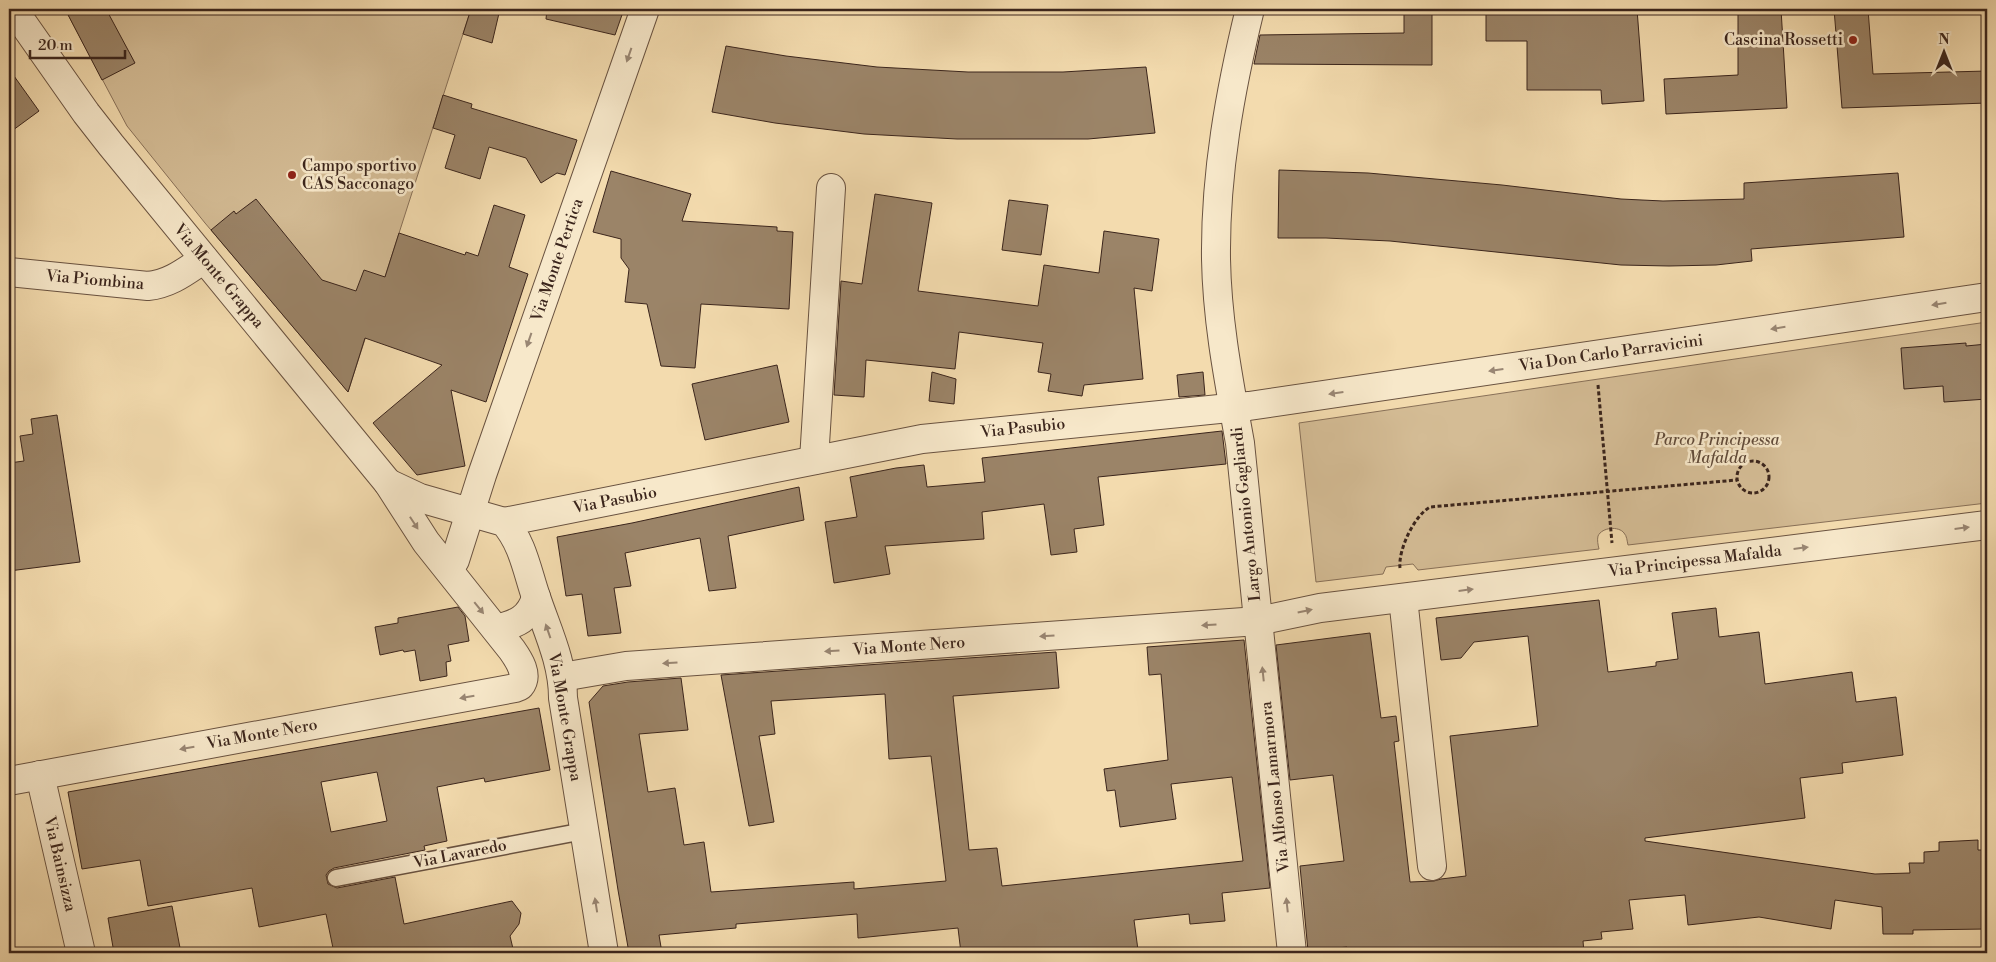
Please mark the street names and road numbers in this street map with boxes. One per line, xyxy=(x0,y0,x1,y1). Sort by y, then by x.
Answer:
street label: Via Monte Pertica xyxy=(526,195,588,325)
street label: Via Monte Grappa xyxy=(169,219,269,333)
street label: Via Piombina xyxy=(44,266,146,294)
street label: Via Don Carlo Parravicini xyxy=(1517,330,1704,376)
street label: Via Pasubio xyxy=(979,414,1066,442)
street label: Largo Antonio Gagliardi xyxy=(1227,426,1265,602)
street label: Via Pasubio xyxy=(570,482,659,518)
street label: Via Principessa Mafalda xyxy=(1606,540,1784,582)
street label: Via Monte Nero xyxy=(851,632,966,660)
street label: Via Monte Grappa xyxy=(544,650,586,784)
street label: Via Alfonso Lamarmora xyxy=(1256,699,1294,875)
street label: Via Monte Nero xyxy=(204,714,319,754)
street label: Via Bainsizza xyxy=(39,813,81,914)
street label: Via Lavaredo xyxy=(411,835,508,873)

